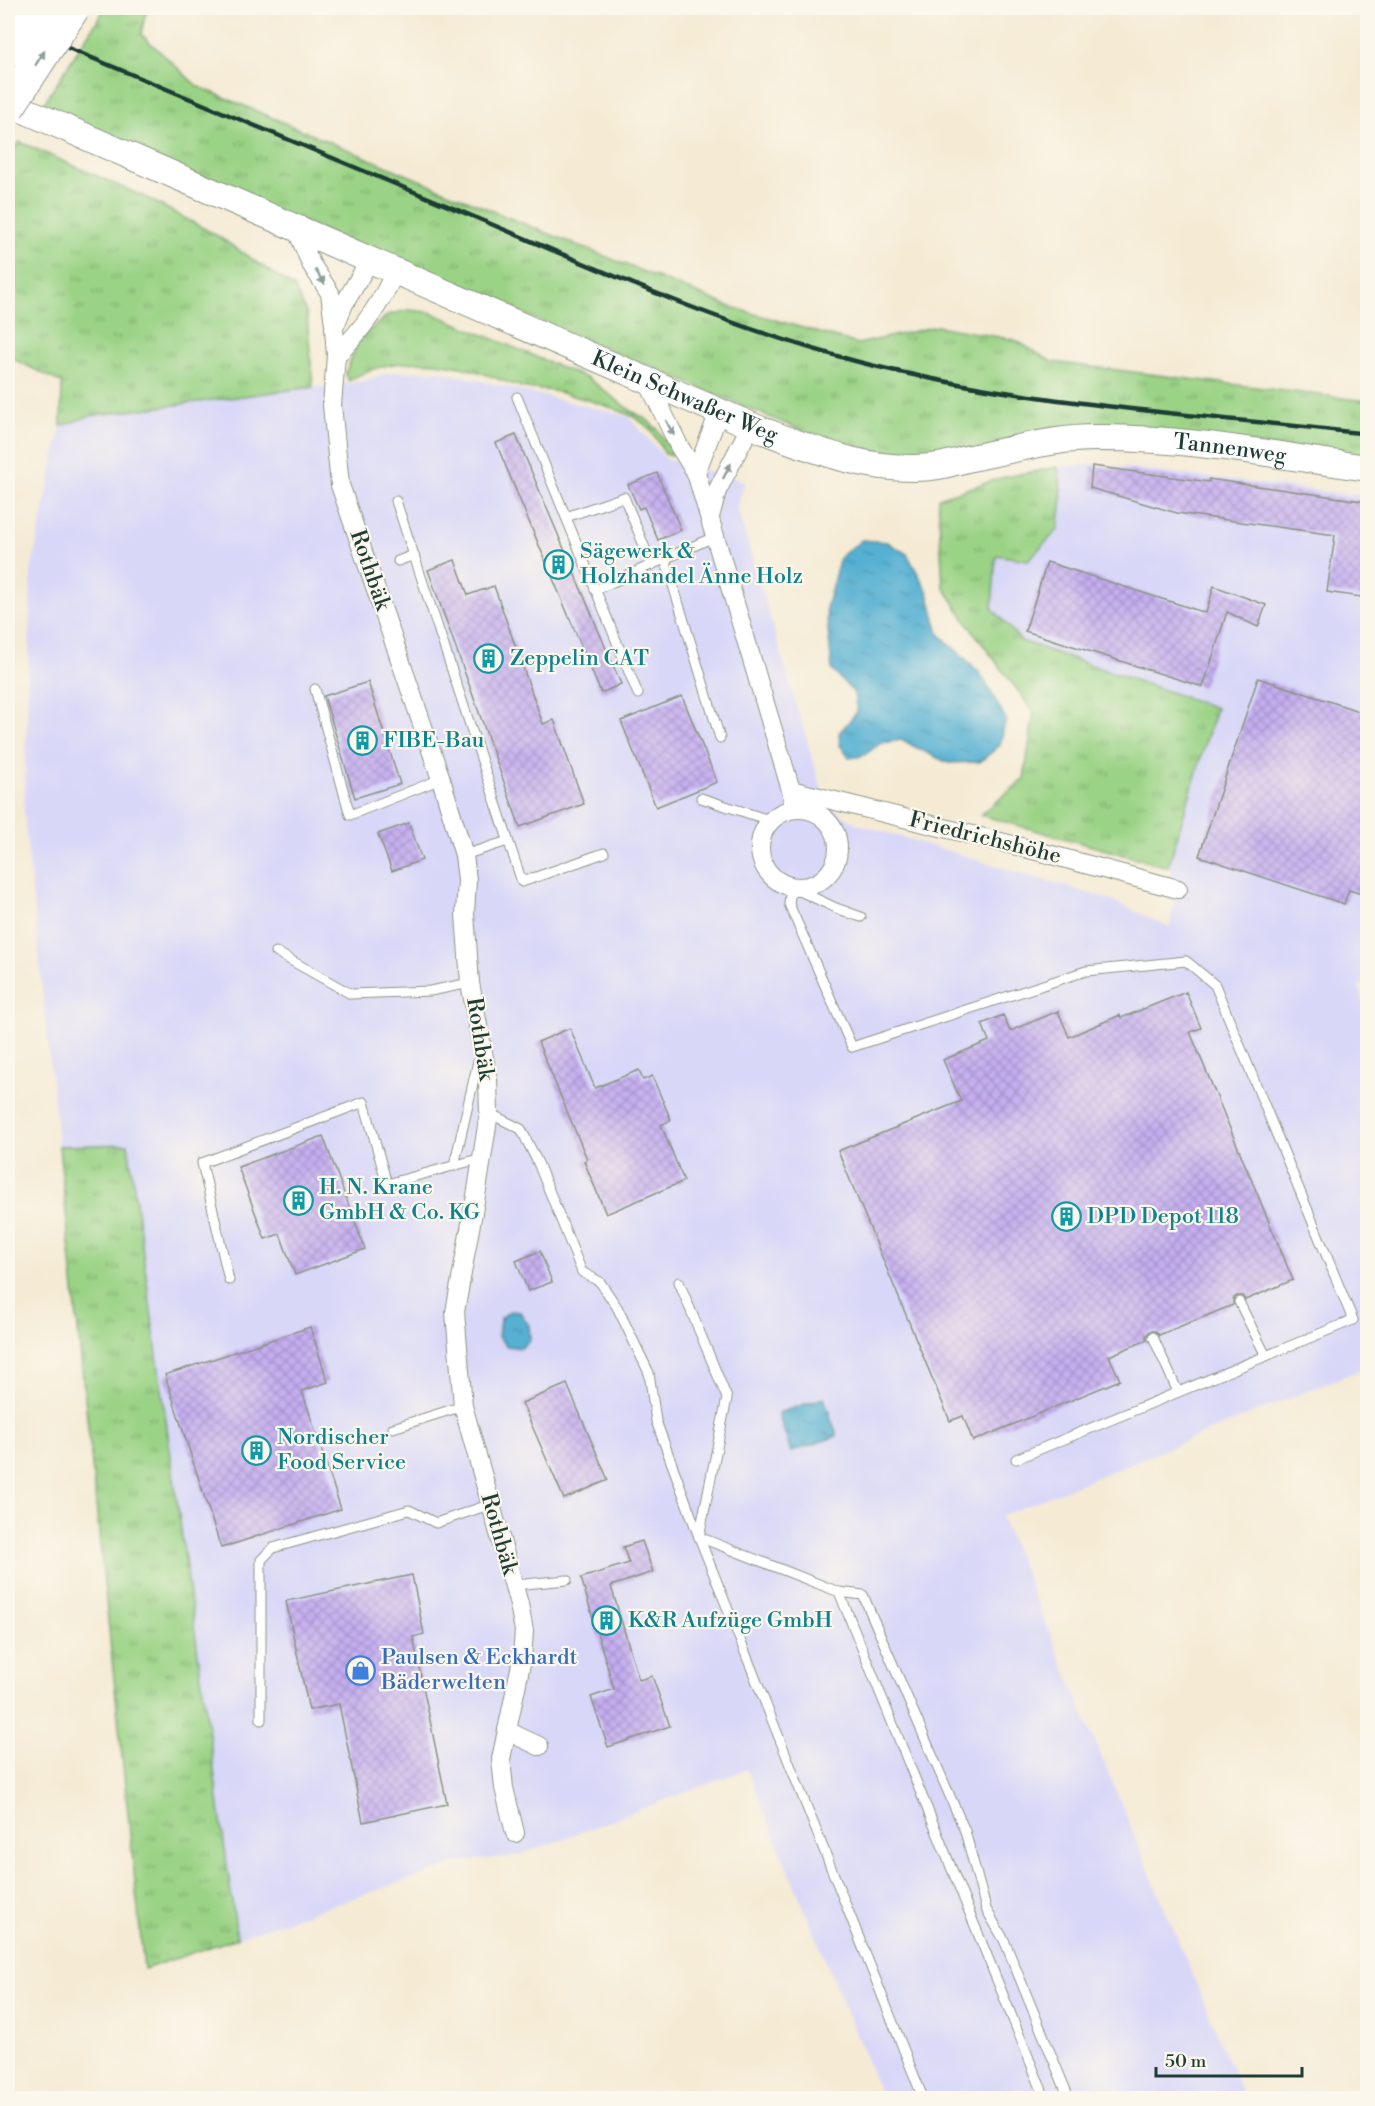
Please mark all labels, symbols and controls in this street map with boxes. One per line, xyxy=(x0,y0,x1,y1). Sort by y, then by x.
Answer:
one-way arrow xyxy=(34,50,45,66)
one-way arrow xyxy=(314,268,325,285)
street label: Klein Schwaßer Weg xyxy=(588,344,782,449)
one-way arrow xyxy=(665,419,675,436)
street label: Tannenweg xyxy=(1172,428,1289,469)
one-way arrow xyxy=(722,462,732,479)
street label: Rothbäk xyxy=(344,526,397,615)
place label: Sägewerk & Holzhandel Änne Holz xyxy=(580,538,803,590)
building icon: Sägewerk & Holzhandel Änne Holz xyxy=(543,548,575,580)
building icon: Zeppelin CAT xyxy=(473,642,505,674)
place label: Zeppelin CAT xyxy=(510,645,649,672)
building icon: FIBE-Bau xyxy=(346,724,378,756)
place label: FIBE-Bau xyxy=(383,727,485,754)
street label: Friedrichshöhe xyxy=(906,806,1064,870)
street label: Rothbäk xyxy=(460,996,500,1084)
place label: H. N. Krane GmbH & Co. KG xyxy=(319,1174,480,1226)
building icon: H. N. Krane GmbH & Co. KG xyxy=(282,1184,314,1216)
building icon: DPD Depot 118 xyxy=(1050,1200,1082,1232)
place label: DPD Depot 118 xyxy=(1087,1203,1239,1230)
place label: Nordischer Food Service xyxy=(277,1424,406,1476)
building icon: Nordischer Food Service xyxy=(240,1434,272,1466)
street label: Rothbäk xyxy=(475,1490,524,1579)
building icon: K&R Aufzüge GmbH xyxy=(591,1604,623,1636)
place label: K&R Aufzüge GmbH xyxy=(628,1607,833,1634)
place label: Paulsen & Eckhardt Bäderwelten xyxy=(380,1644,577,1696)
shop icon: Paulsen & Eckhardt Bäderwelten xyxy=(344,1654,376,1686)
scale bar xyxy=(1156,2040,1302,2078)
text: 50 m xyxy=(1165,2050,1207,2073)

